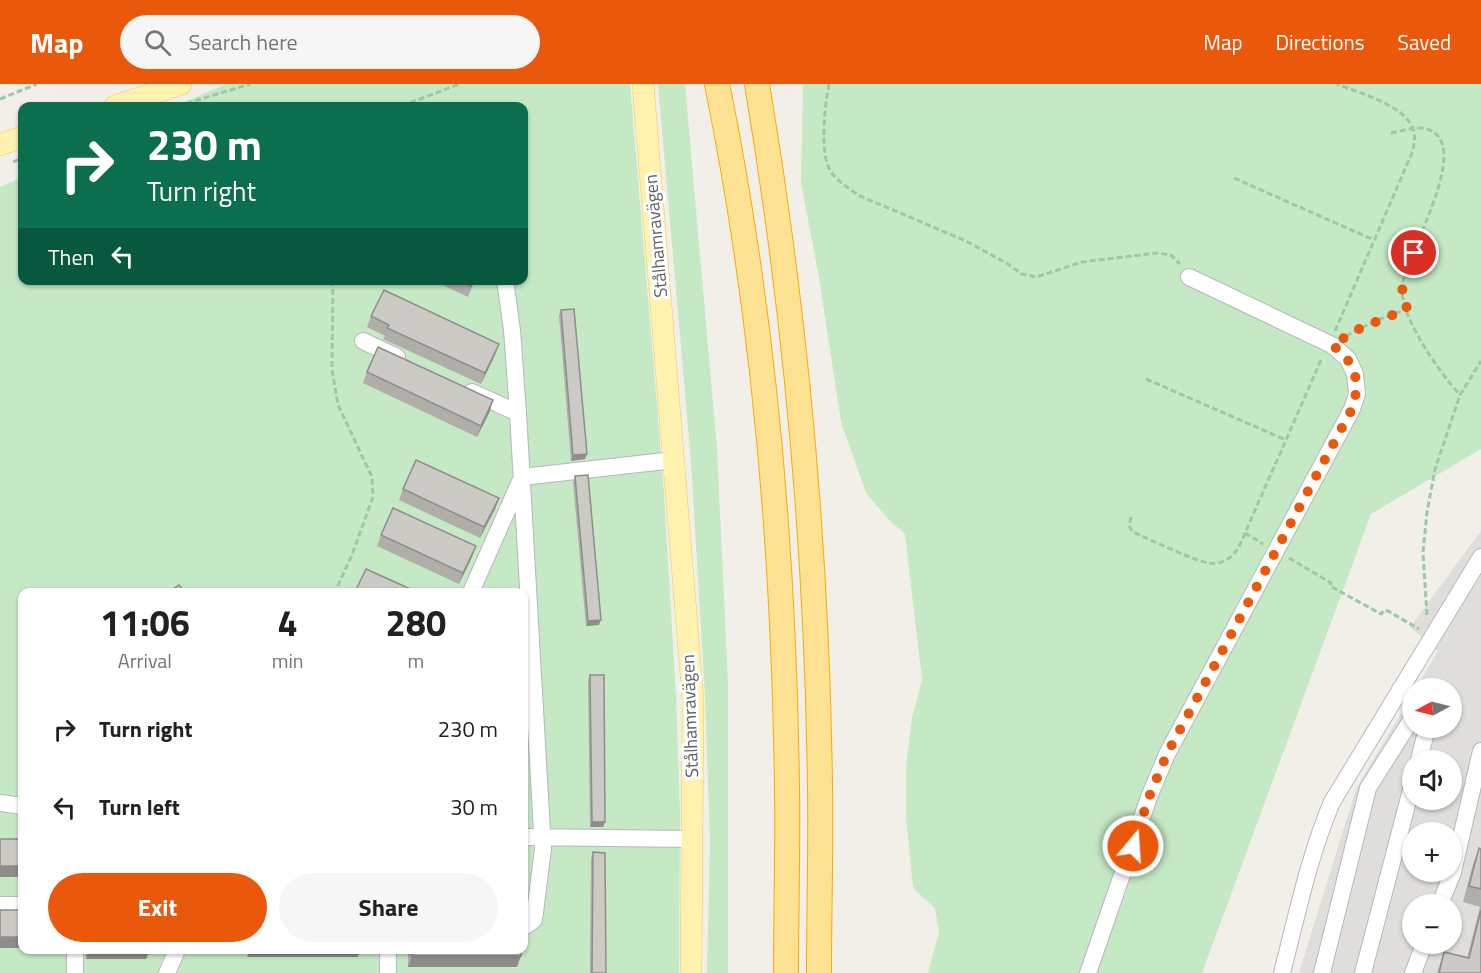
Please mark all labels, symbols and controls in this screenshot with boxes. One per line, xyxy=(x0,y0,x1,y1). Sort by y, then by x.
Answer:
search box xyxy=(120,15,540,69)
text: Map xyxy=(30,21,84,64)
text: Search here xyxy=(189,25,298,59)
icon: search xyxy=(141,26,174,59)
text: Map xyxy=(1203,26,1243,58)
text: Directions xyxy=(1276,26,1365,58)
text: Saved xyxy=(1398,26,1451,58)
text: 230 m xyxy=(147,112,262,176)
icon: right xyxy=(48,126,126,204)
text: Turn right xyxy=(147,170,256,211)
street label: Stålhamravägen xyxy=(637,173,674,299)
pin xyxy=(1388,227,1439,278)
icon: arrive xyxy=(1397,236,1430,269)
text: Then xyxy=(48,240,94,274)
icon: left xyxy=(106,240,139,273)
text: 11:06 xyxy=(100,595,190,650)
text: 4 xyxy=(278,595,298,650)
text: 280 xyxy=(386,595,446,650)
text: Arrival xyxy=(118,645,172,676)
text: min xyxy=(272,645,304,676)
text: m xyxy=(407,645,424,676)
street label: Stålhamravägen xyxy=(674,654,705,778)
north arrow xyxy=(1402,678,1462,738)
map controls xyxy=(1402,678,1462,954)
text: Turn right xyxy=(99,712,193,746)
text: 230 m xyxy=(438,712,498,746)
icon: right xyxy=(48,713,81,746)
button: sound xyxy=(1402,750,1462,810)
text: Turn left xyxy=(99,790,180,824)
text: 30 m xyxy=(450,790,498,824)
icon: left xyxy=(48,791,81,824)
position arrow xyxy=(1101,814,1165,878)
button: + xyxy=(1402,822,1462,882)
button: Exit xyxy=(48,873,267,942)
button: Share xyxy=(279,873,498,942)
button: − xyxy=(1402,894,1462,954)

